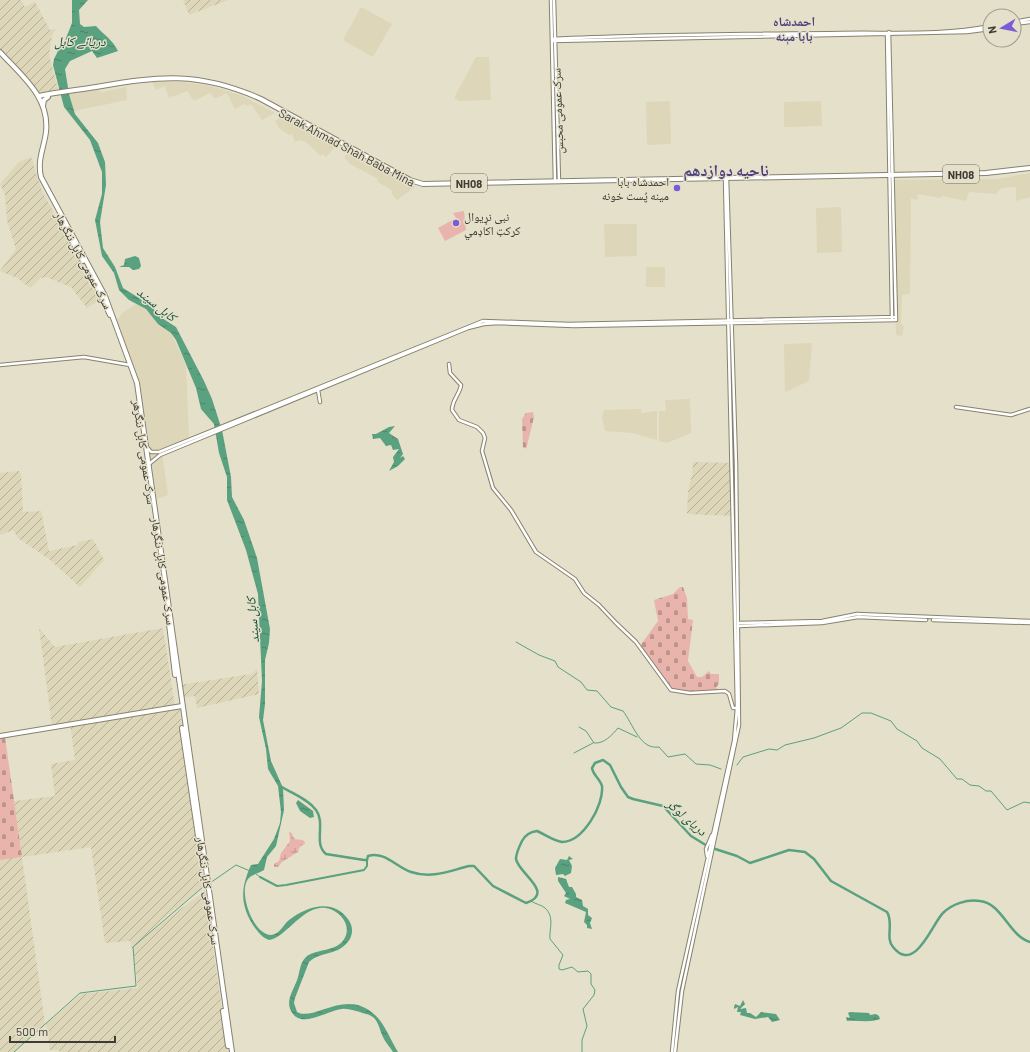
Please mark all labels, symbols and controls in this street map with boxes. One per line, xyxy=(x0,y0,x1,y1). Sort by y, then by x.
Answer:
north arrow xyxy=(982,8,1022,48)
district label: احمدشاه بابا مېنه xyxy=(773,13,815,45)
text: N xyxy=(985,25,999,35)
water label: دریائے کابل xyxy=(54,33,106,50)
street label: سرک عمومی محبس xyxy=(549,68,567,154)
street label: Sarak Ahmad Shah Baba Mina xyxy=(277,105,417,189)
district label: ناحیه دوازدهم xyxy=(683,160,769,182)
road number: NH08 xyxy=(943,165,979,183)
road number: NH08 xyxy=(451,174,487,192)
place label: احمدشاه بابا مینه پُست خونه xyxy=(602,174,669,203)
marker: احمدشاه بابا مینه پُست خونه xyxy=(672,183,682,193)
street label: سرک عمومی کابل ننگرهار xyxy=(51,208,116,312)
place label: نبی نړیوال کرکټ اکاډمي xyxy=(464,209,521,241)
marker: نبی نړیوال کرکټ اکاډمي xyxy=(451,218,461,228)
water label: کابل سيند xyxy=(134,283,182,327)
street label: سرک عمومی کابل ننگرهر xyxy=(129,398,159,505)
street label: سرک عمومی کابل ننگرهار xyxy=(148,515,178,626)
water label: کابل سيند xyxy=(242,594,263,643)
water label: دریای لوگر xyxy=(662,794,711,840)
street label: سرک عمومی کابل ننگرهار xyxy=(193,835,223,946)
scale bar xyxy=(10,1018,115,1044)
text: 500 m xyxy=(16,1024,48,1038)

